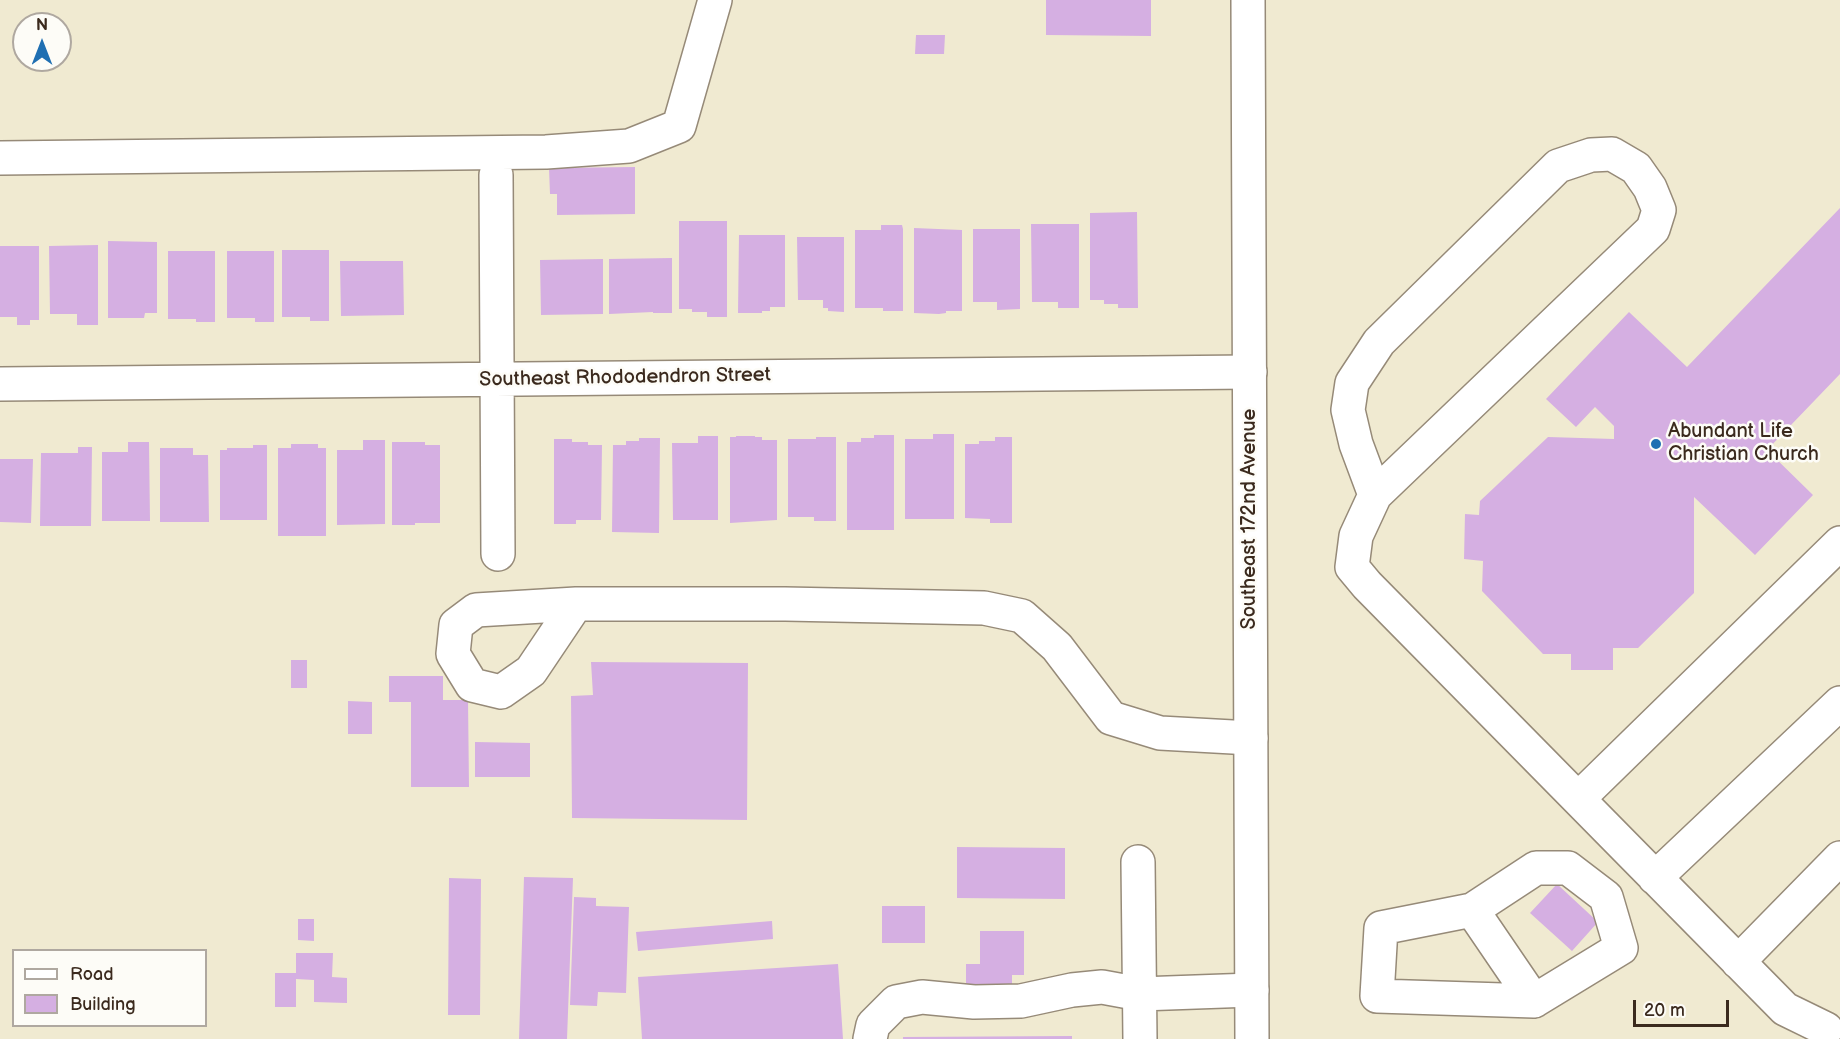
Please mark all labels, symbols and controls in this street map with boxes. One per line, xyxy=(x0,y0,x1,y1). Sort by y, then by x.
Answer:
north arrow xyxy=(12,12,72,72)
text: N xyxy=(36,16,48,35)
street label: Southeast Rhododendron Street xyxy=(479,363,771,393)
street label: Southeast 172nd Avenue xyxy=(1238,409,1262,629)
place label: Abundant Life Christian Church xyxy=(1668,420,1819,467)
marker: Abundant Life Christian Church xyxy=(1649,437,1663,451)
legend xyxy=(12,949,207,1027)
text: Road xyxy=(70,964,114,985)
scale bar xyxy=(1636,988,1732,1026)
text: Building xyxy=(70,994,136,1015)
text: 20 m xyxy=(1644,1000,1685,1021)

